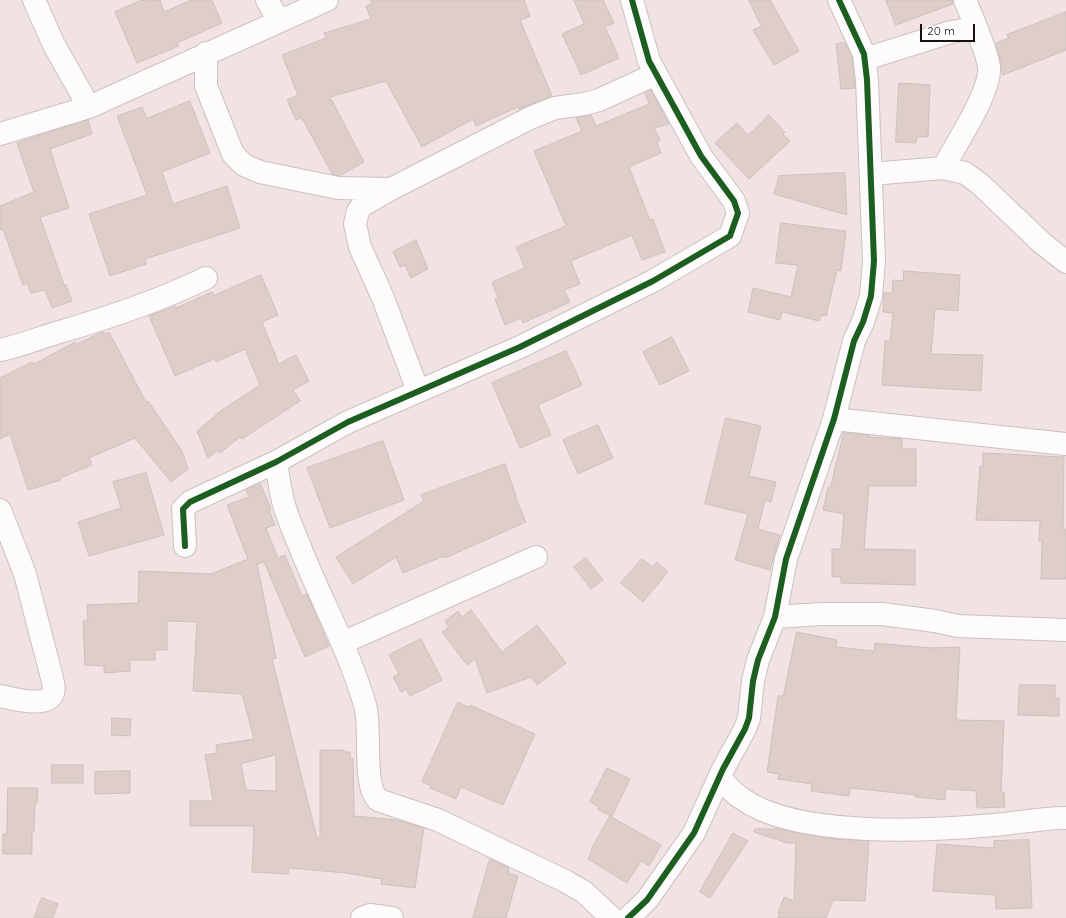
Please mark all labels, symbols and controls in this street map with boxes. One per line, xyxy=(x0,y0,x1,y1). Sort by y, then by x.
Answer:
scale bar xyxy=(922,16,977,42)
text: 20 m xyxy=(927,23,955,38)

